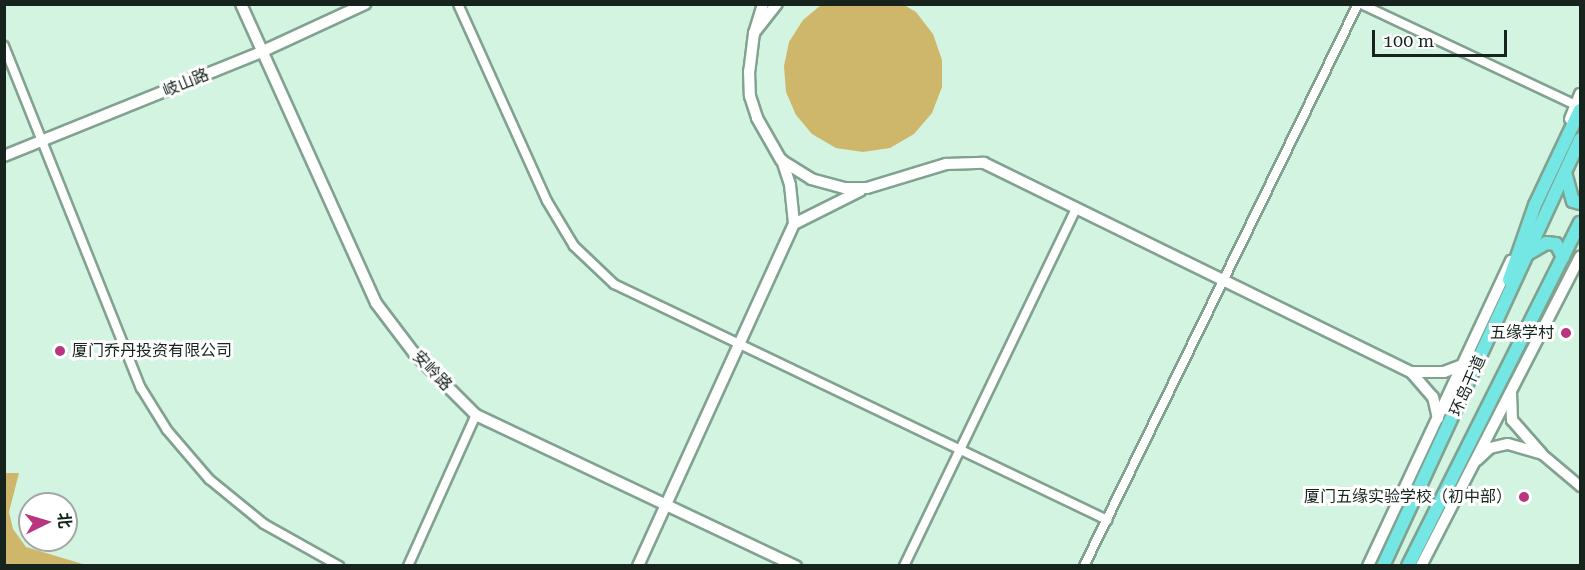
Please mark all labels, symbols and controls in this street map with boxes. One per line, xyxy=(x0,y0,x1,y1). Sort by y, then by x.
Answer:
scale bar xyxy=(1375,18,1510,56)
text: 100 m xyxy=(1383,30,1434,51)
street label: 岐山路 xyxy=(160,65,212,101)
place label: 五缘学村 xyxy=(1490,323,1554,343)
marker: 五缘学村 xyxy=(1559,326,1573,340)
place label: 厦门乔丹投资有限公司 xyxy=(72,341,232,361)
marker: 厦门乔丹投资有限公司 xyxy=(53,344,67,358)
street label: 安岭路 xyxy=(408,347,456,395)
street label: 环岛干道 xyxy=(1446,353,1490,419)
place label: 厦门五缘实验学校（初中部） xyxy=(1304,487,1512,507)
marker: 厦门五缘实验学校（初中部） xyxy=(1517,490,1531,504)
north arrow xyxy=(18,492,78,552)
text: 北 xyxy=(54,512,75,529)

